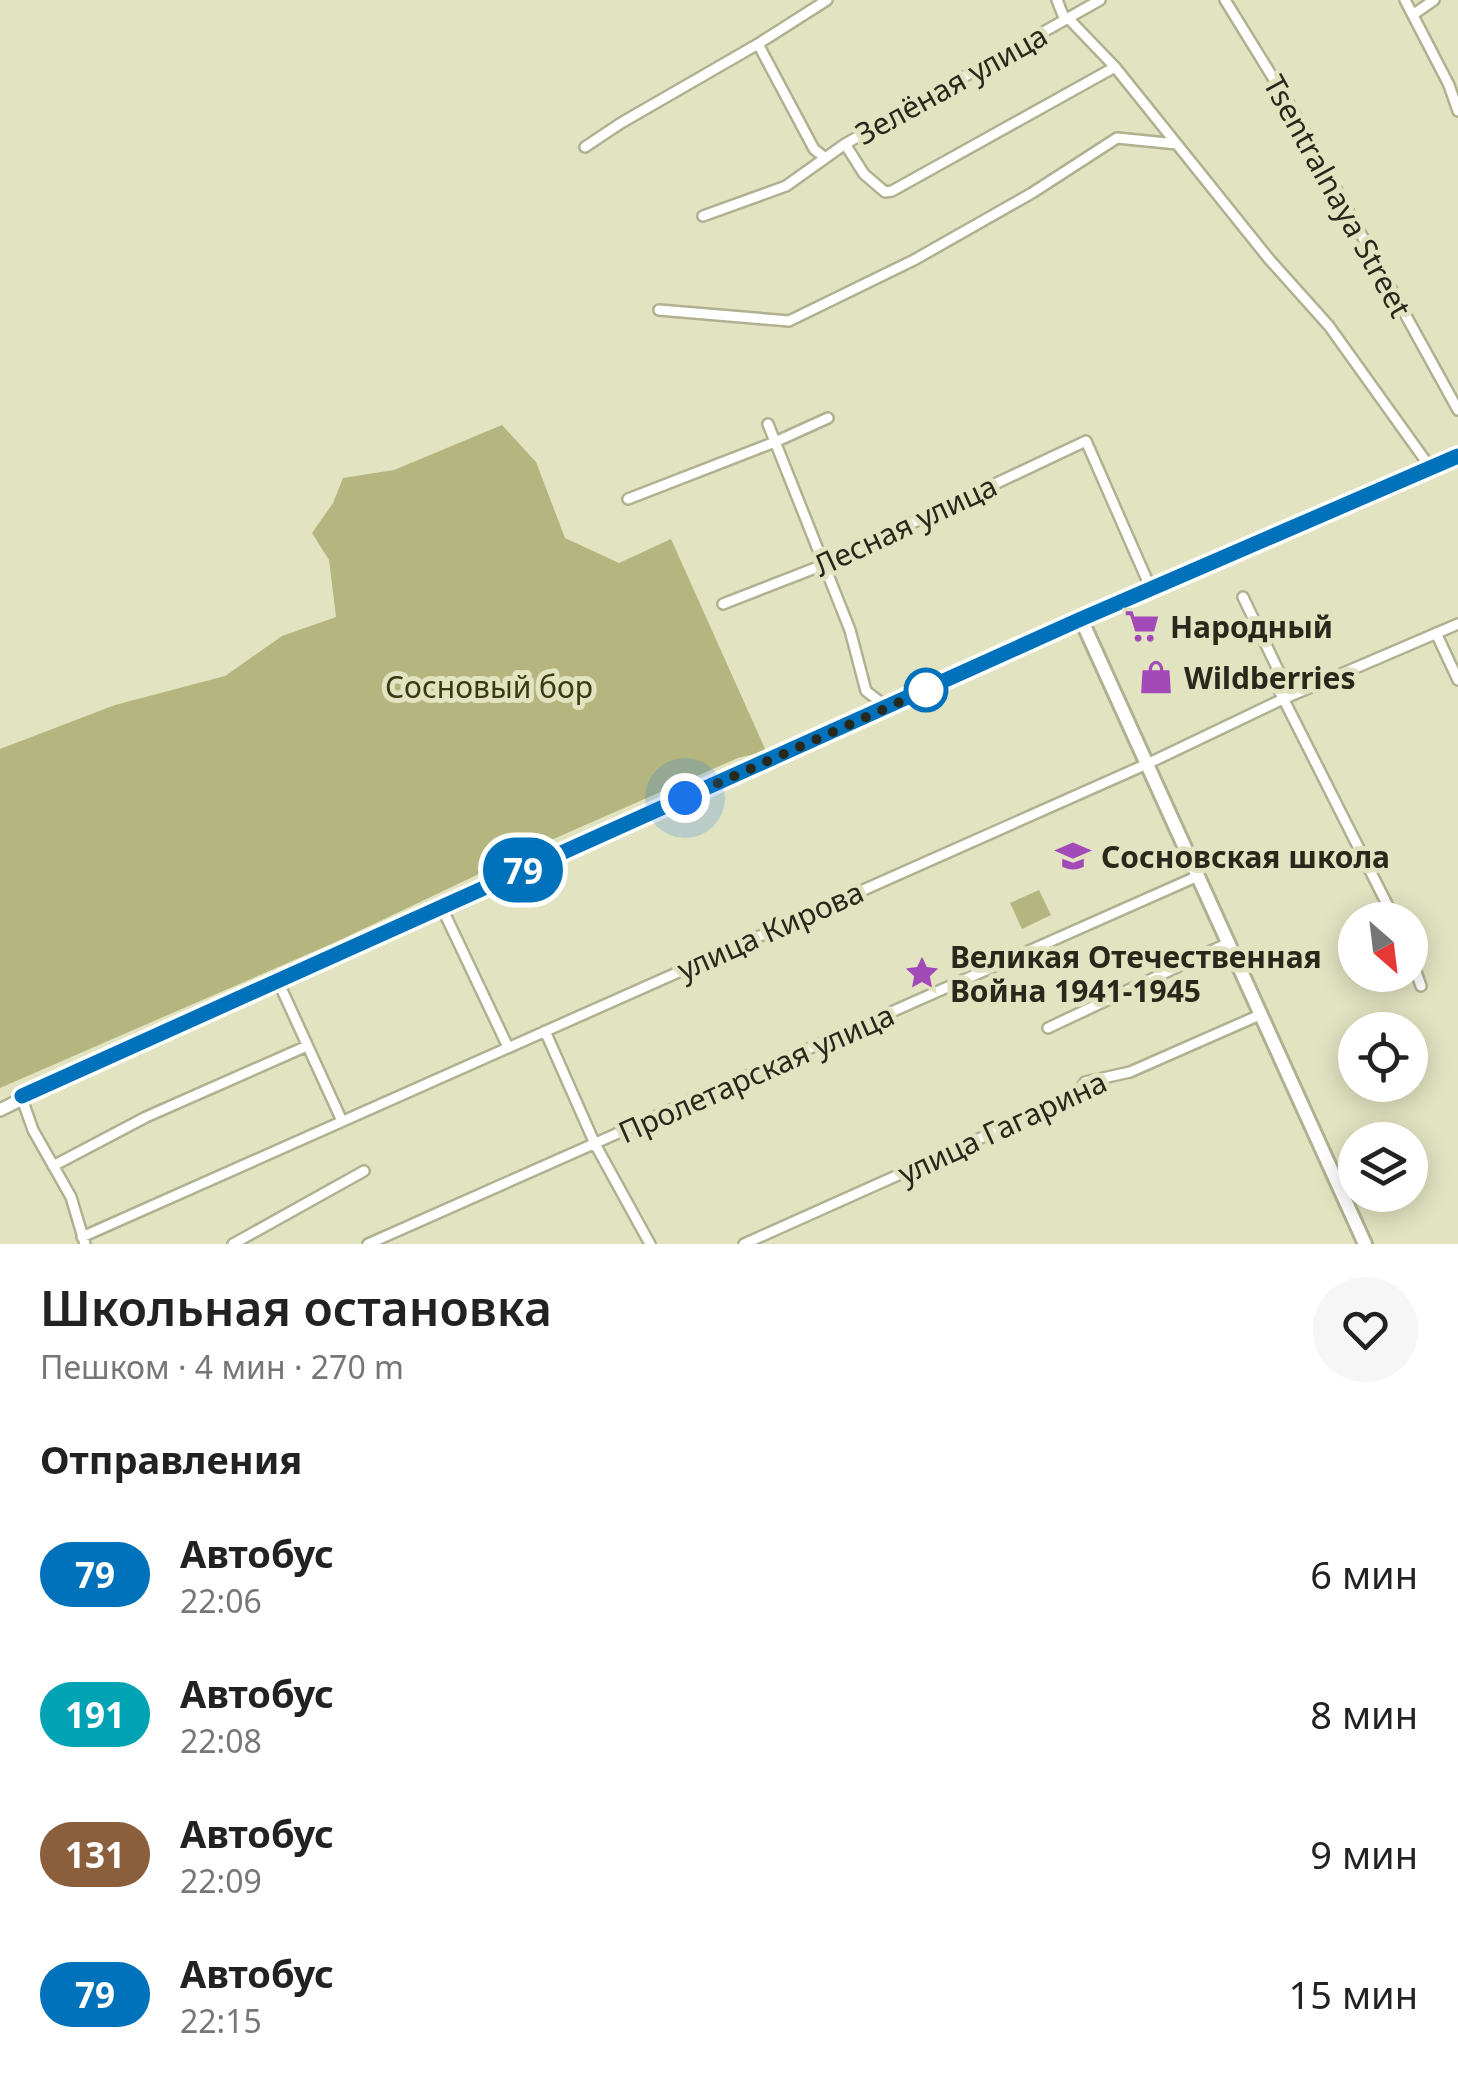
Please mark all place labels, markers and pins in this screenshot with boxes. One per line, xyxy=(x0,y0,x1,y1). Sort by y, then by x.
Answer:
place label: Народный xyxy=(1170,606,1333,647)
supermarket icon: Народный xyxy=(1123,607,1161,645)
place label: Wildberries xyxy=(1184,657,1356,698)
shop icon: Wildberries xyxy=(1137,658,1175,696)
unlabelled marker xyxy=(905,669,947,711)
place label: Сосновская школа xyxy=(1101,836,1390,877)
school or university icon: Сосновская школа xyxy=(1054,837,1092,875)
place label: Великая Отечественная Война 1941-1945 xyxy=(950,936,1322,1011)
place icon: Великая Отечественная Война 1941-1945 xyxy=(903,954,941,992)

